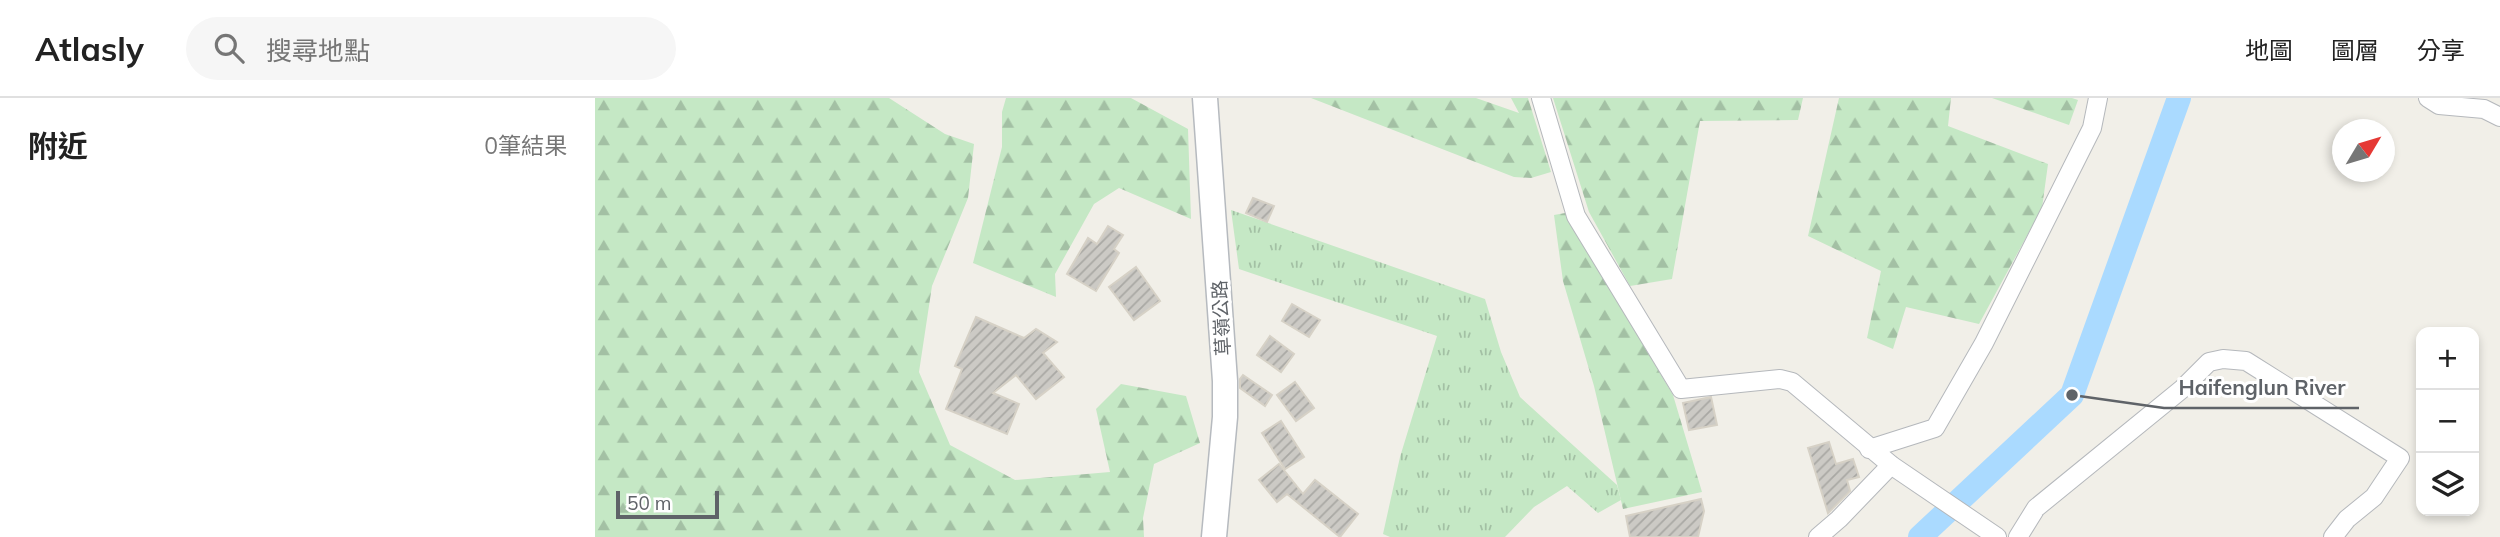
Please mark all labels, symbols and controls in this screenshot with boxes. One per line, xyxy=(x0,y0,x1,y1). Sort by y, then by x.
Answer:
search box xyxy=(186,17,676,80)
text: Atlasly xyxy=(35,28,144,69)
icon: search xyxy=(210,29,248,67)
text: 搜尋地點 xyxy=(266,34,370,67)
text: 地圖 xyxy=(2245,35,2293,65)
text: 圖層 xyxy=(2331,35,2379,65)
text: 分享 xyxy=(2417,35,2465,65)
north arrow xyxy=(2332,119,2395,182)
text: 附近 xyxy=(28,127,88,165)
text: 0筆結果 xyxy=(484,131,567,160)
street label: 草嶺公路 xyxy=(1207,279,1235,357)
map controls xyxy=(2416,327,2479,516)
button: + xyxy=(2416,327,2479,390)
callout: Haifenglun River xyxy=(2164,366,2359,408)
text: Haifenglun River xyxy=(2178,374,2346,400)
button: − xyxy=(2416,390,2479,453)
button: layers xyxy=(2416,453,2479,516)
scale bar xyxy=(616,488,719,520)
text: 50 m xyxy=(627,491,671,515)

